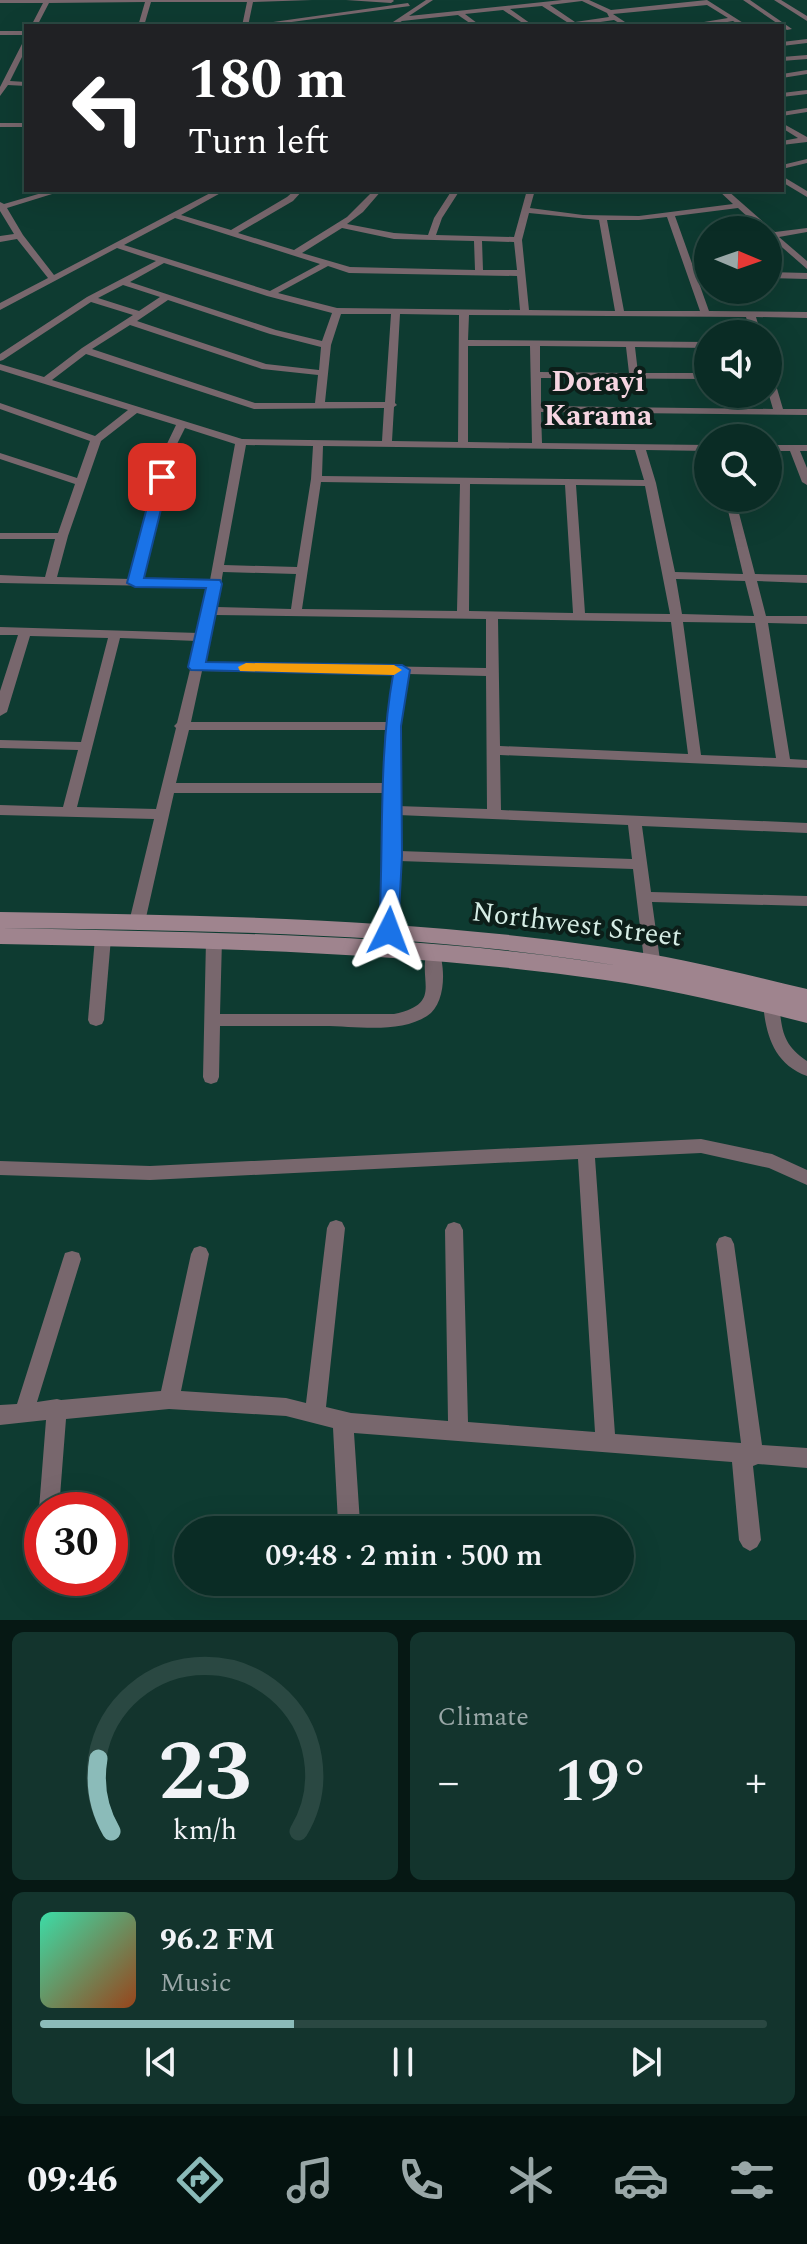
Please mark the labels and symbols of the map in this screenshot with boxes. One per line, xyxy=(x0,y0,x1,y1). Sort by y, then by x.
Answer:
north arrow xyxy=(694,216,782,304)
district label: Dorayi Karama xyxy=(544,359,653,439)
pin xyxy=(128,443,196,511)
position arrow xyxy=(347,889,431,973)
street label: Northwest Street xyxy=(469,890,684,959)
speed limit sign: 30 xyxy=(24,1492,128,1596)

